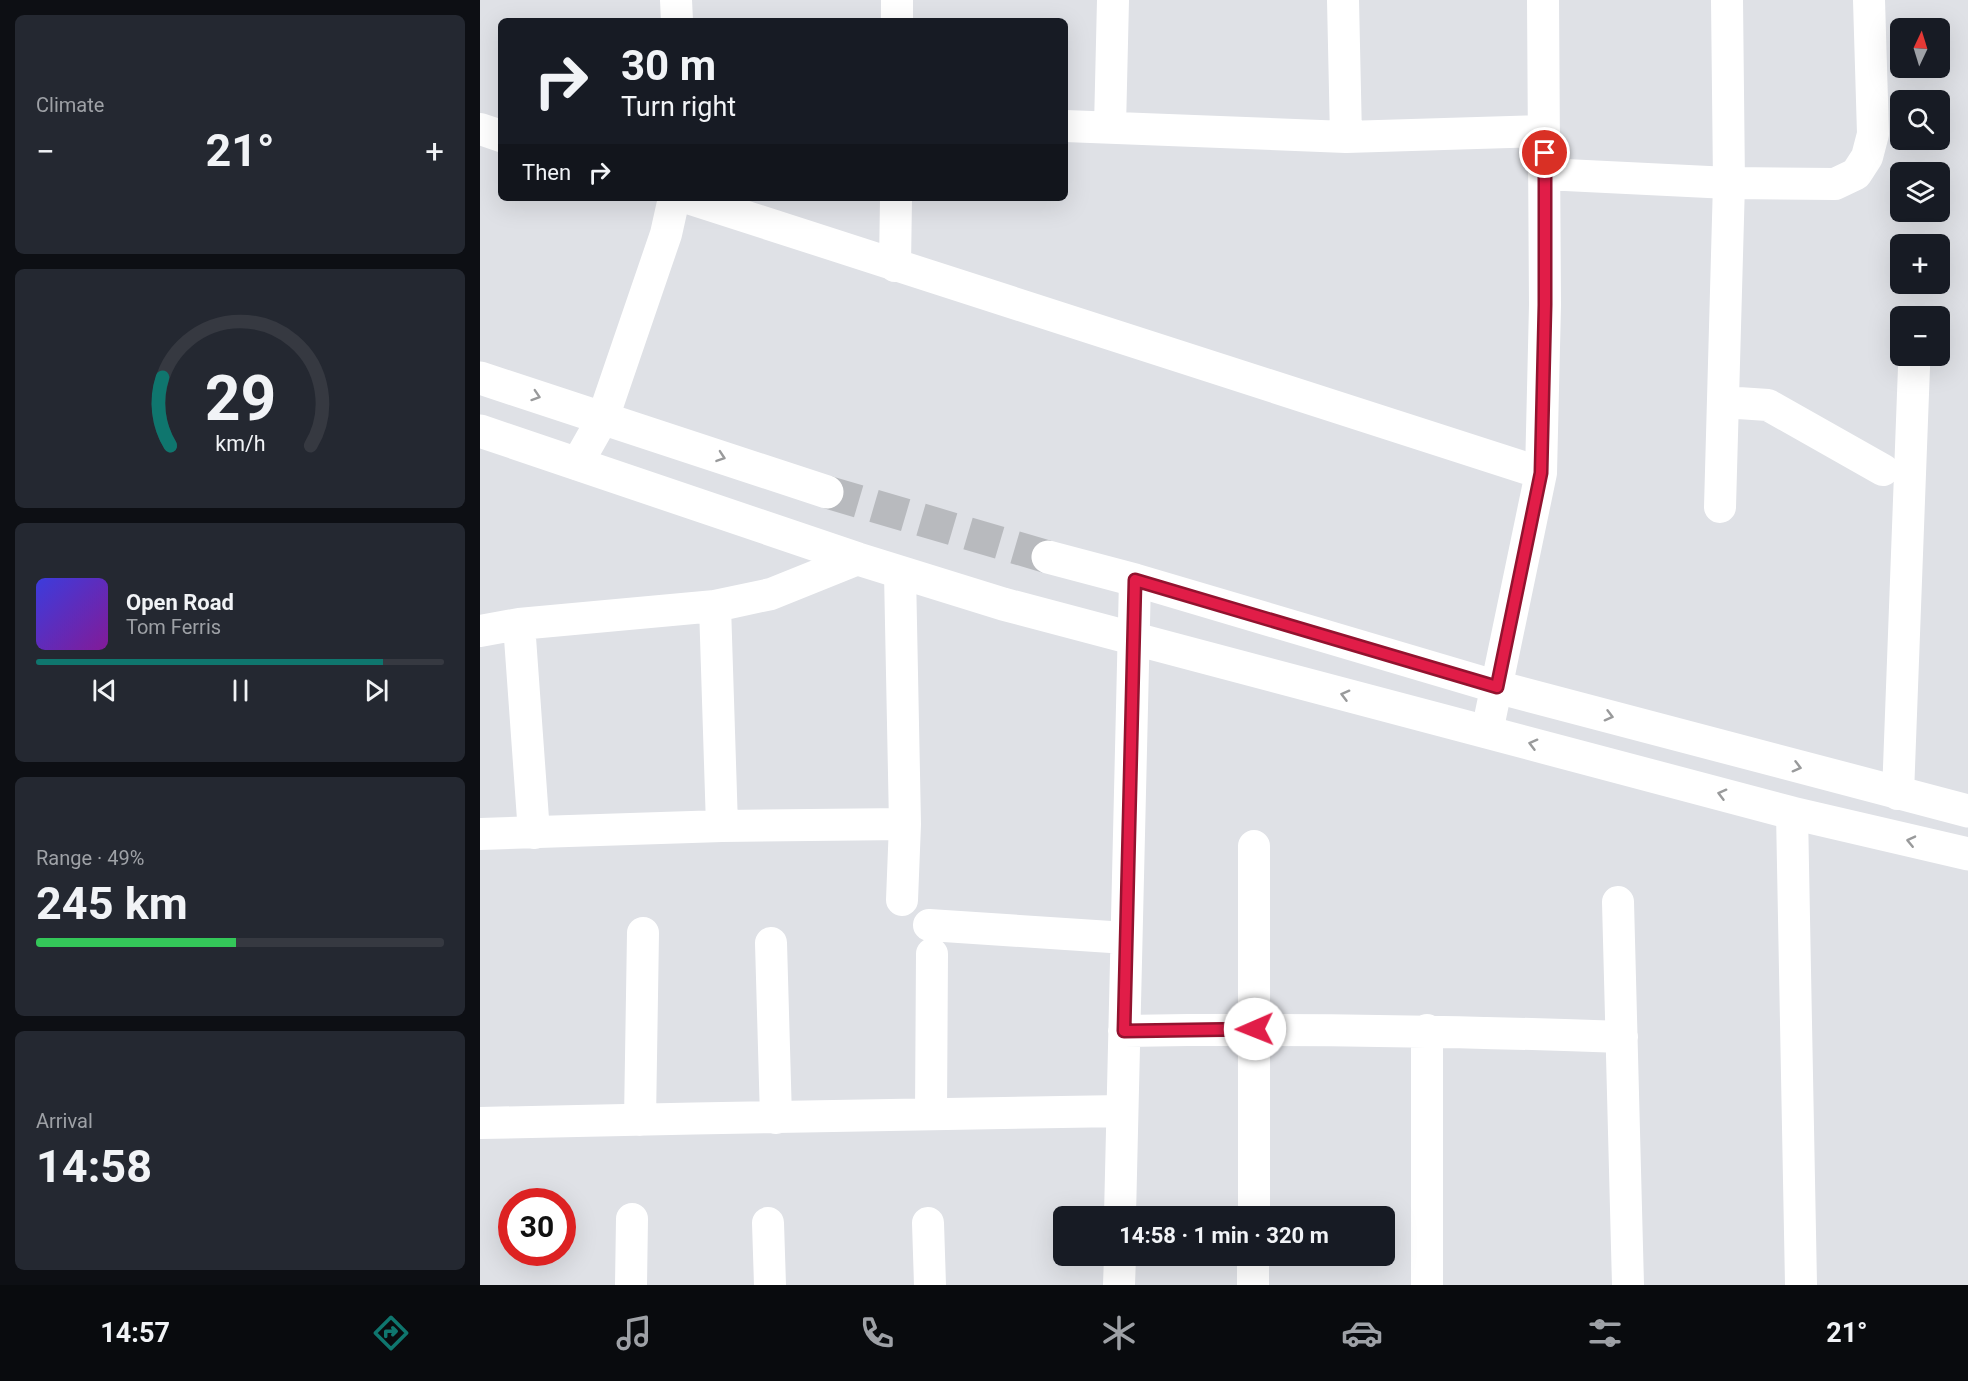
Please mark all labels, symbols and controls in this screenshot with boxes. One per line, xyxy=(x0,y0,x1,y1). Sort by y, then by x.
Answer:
north arrow xyxy=(1890,18,1950,78)
map controls xyxy=(1890,18,1950,366)
text: 30 m xyxy=(621,41,716,90)
icon: right xyxy=(522,42,600,120)
button: search xyxy=(1890,90,1950,150)
text: Turn right xyxy=(621,91,736,123)
text: Climate xyxy=(36,93,104,117)
text: 21° xyxy=(205,124,275,177)
pin xyxy=(1519,127,1570,178)
text: − xyxy=(36,132,55,171)
text: + xyxy=(425,132,444,171)
icon: arrive xyxy=(1528,136,1561,169)
icon: right xyxy=(583,156,616,189)
text: Then xyxy=(522,160,571,185)
button: layers xyxy=(1890,162,1950,222)
button: + xyxy=(1890,234,1950,294)
button: − xyxy=(1890,306,1950,366)
text: 29 xyxy=(204,362,276,435)
one-way arrow xyxy=(530,389,541,401)
text: km/h xyxy=(215,431,265,456)
one-way arrow xyxy=(715,450,726,462)
text: Open Road xyxy=(126,590,234,615)
text: Tom Ferris xyxy=(126,615,221,639)
icon: previous xyxy=(88,674,121,707)
icon: pause xyxy=(224,674,257,707)
icon: next xyxy=(360,674,393,707)
one-way arrow xyxy=(1340,689,1350,702)
one-way arrow xyxy=(1604,709,1614,722)
one-way arrow xyxy=(1528,739,1539,751)
one-way arrow xyxy=(1791,760,1802,772)
one-way arrow xyxy=(1717,789,1727,802)
one-way arrow xyxy=(1906,835,1916,848)
text: Range · 49% xyxy=(36,846,144,870)
text: 245 km xyxy=(36,877,188,930)
position arrow xyxy=(1223,997,1287,1061)
text: Arrival xyxy=(36,1109,93,1133)
text: 14:58 xyxy=(36,1140,152,1193)
speed limit sign: 30 xyxy=(498,1188,576,1266)
text: 14:58 · 1 min · 320 m xyxy=(1119,1223,1329,1248)
icon: directions xyxy=(370,1312,412,1354)
icon: music xyxy=(613,1312,655,1354)
icon: phone xyxy=(856,1312,898,1354)
icon: climate xyxy=(1098,1312,1140,1354)
icon: car xyxy=(1341,1312,1383,1354)
icon: filters xyxy=(1584,1312,1626,1354)
text: 14:57 xyxy=(100,1317,170,1349)
text: 21° xyxy=(1826,1317,1868,1349)

